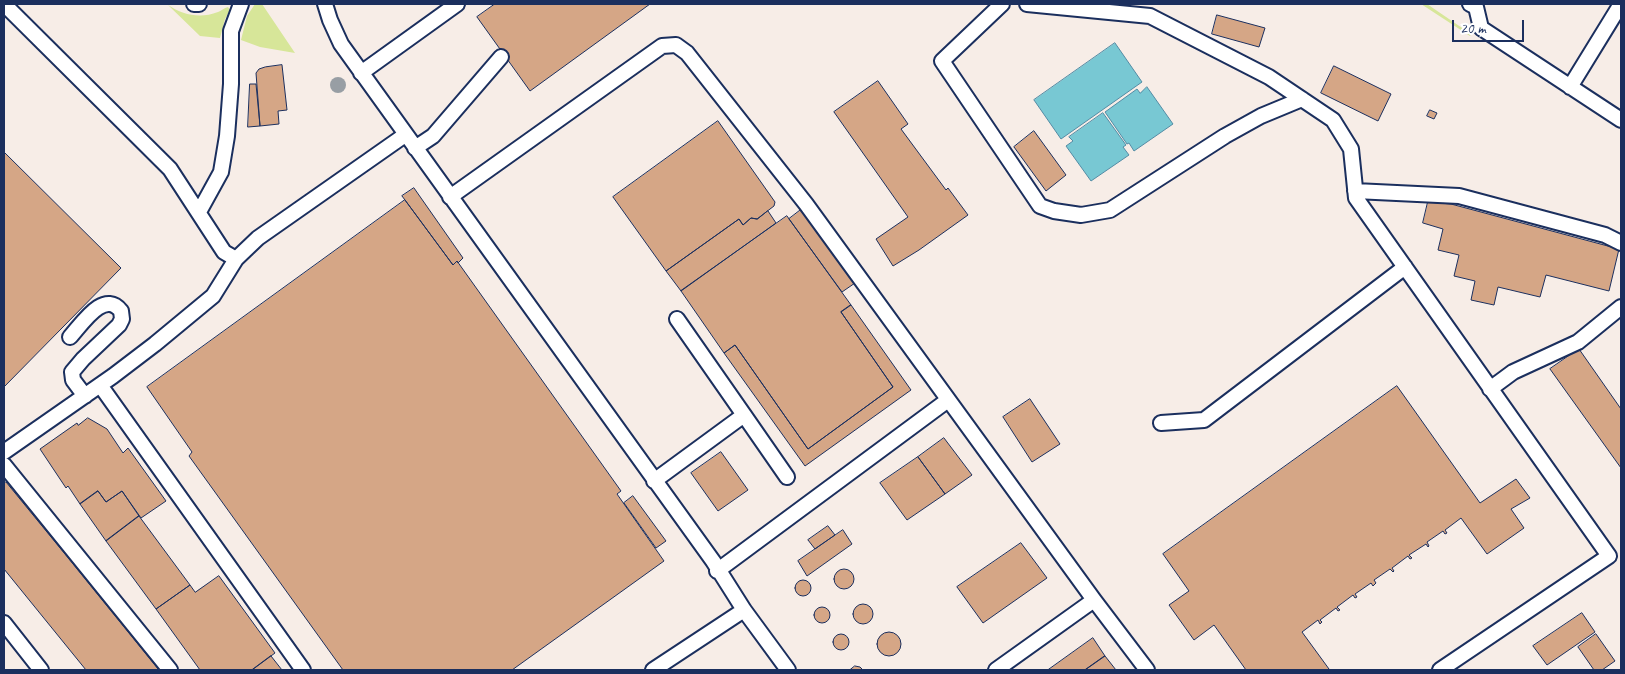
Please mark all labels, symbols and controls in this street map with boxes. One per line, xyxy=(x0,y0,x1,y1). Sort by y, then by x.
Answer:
scale bar xyxy=(1455,10,1528,42)
text: 20 m xyxy=(1460,19,1486,38)

